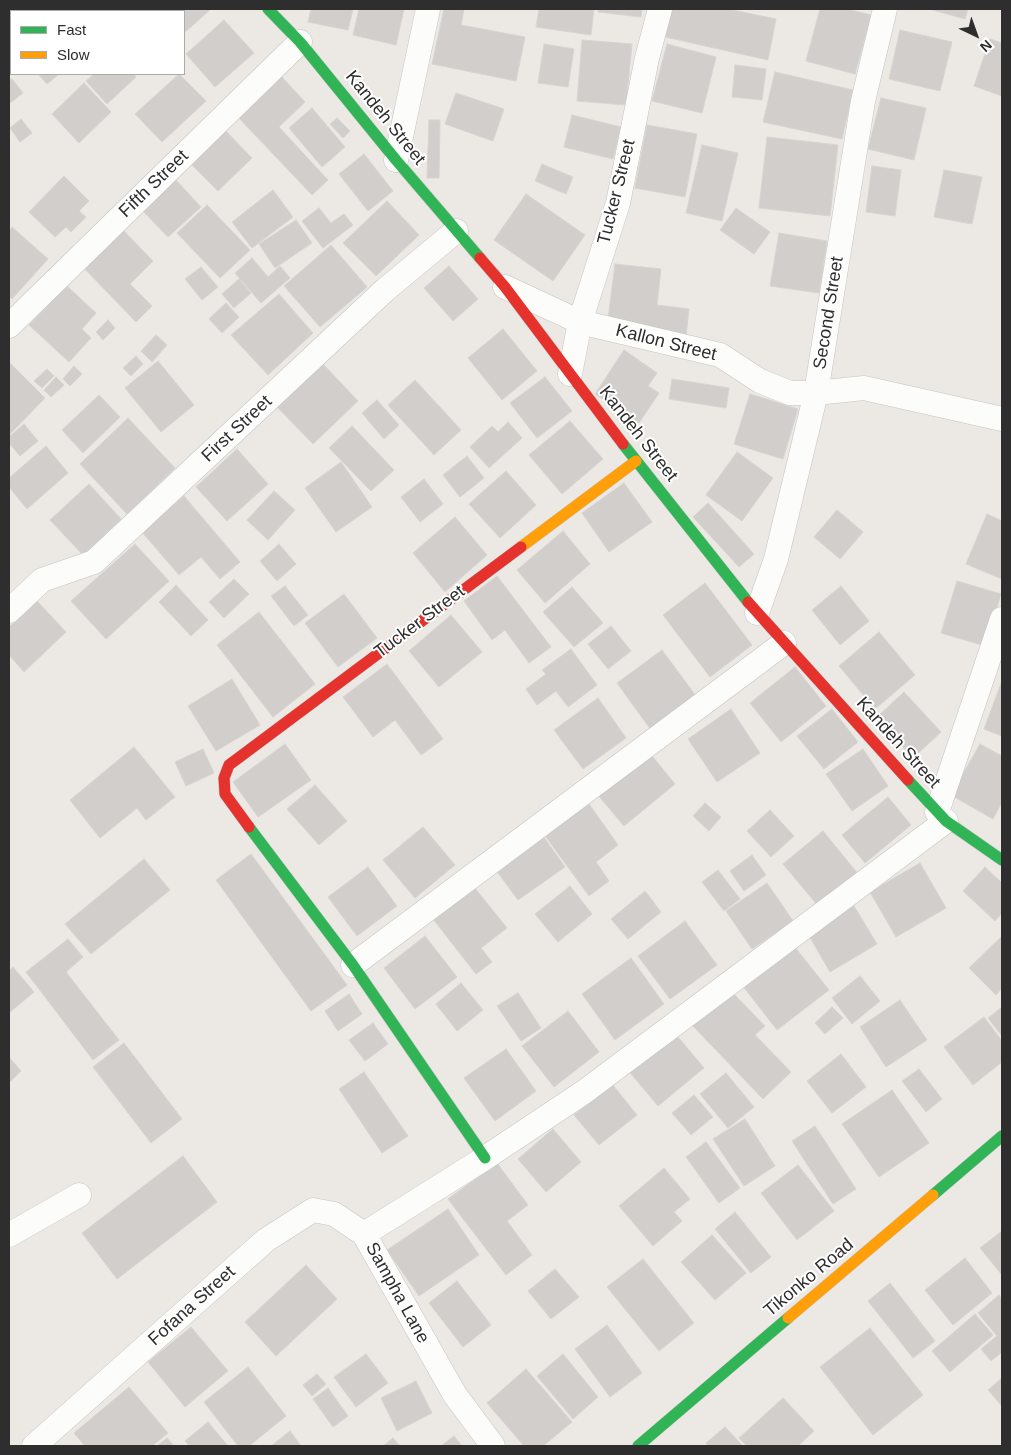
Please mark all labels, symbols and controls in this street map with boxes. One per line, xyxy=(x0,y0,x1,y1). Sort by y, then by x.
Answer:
legend xyxy=(10,10,185,75)
north arrow xyxy=(951,10,1001,60)
text: Fast xyxy=(57,21,86,38)
text: N xyxy=(977,37,995,55)
text: Slow xyxy=(57,46,90,63)
street label: Kandeh Street xyxy=(340,66,430,170)
street label: Tucker Street xyxy=(594,137,640,247)
street label: Fifth Street xyxy=(115,146,193,222)
street label: Second Street xyxy=(809,255,849,371)
street label: Kallon Street xyxy=(613,320,719,366)
street label: Kandeh Street xyxy=(594,382,682,486)
street label: First Street xyxy=(197,391,277,467)
street label: Tucker Street xyxy=(371,581,469,663)
street label: Kandeh Street xyxy=(851,693,945,793)
street label: Tikonko Road xyxy=(760,1234,858,1322)
street label: Sampha Lane xyxy=(360,1239,434,1347)
street label: Fofana Street xyxy=(144,1261,240,1351)

